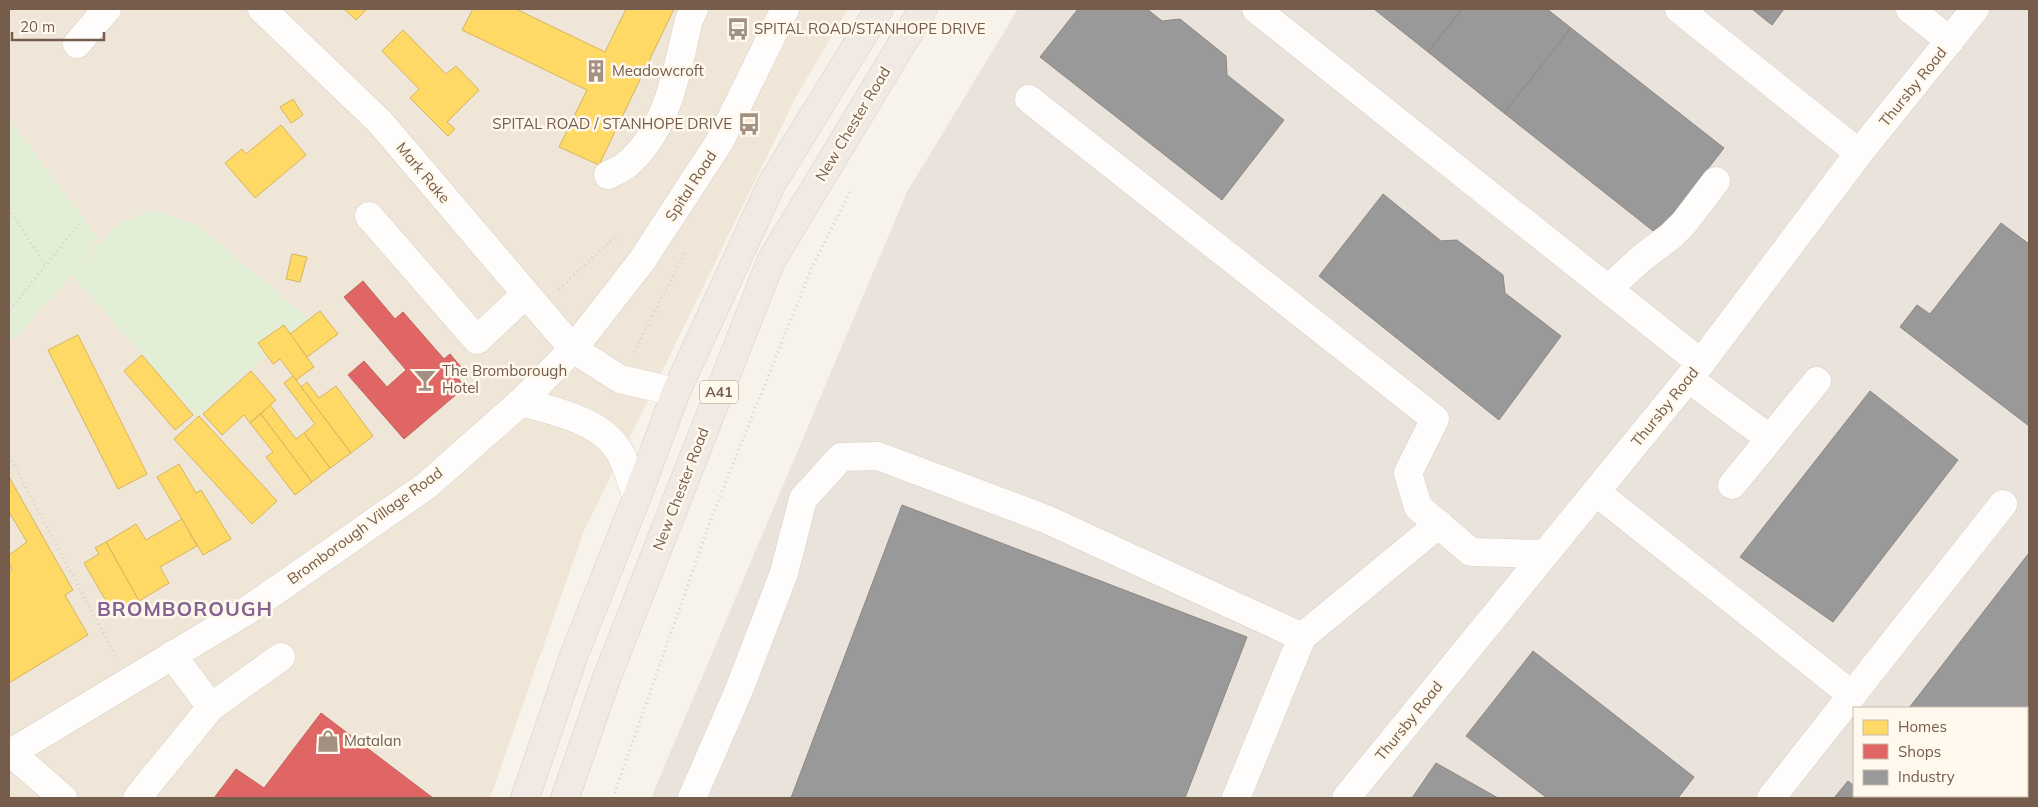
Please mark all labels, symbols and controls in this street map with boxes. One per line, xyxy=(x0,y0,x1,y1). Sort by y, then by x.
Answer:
scale bar xyxy=(12,10,105,42)
bus stop icon: SPITAL ROAD/STANHOPE DRIVE xyxy=(725,16,751,42)
text: 20 m xyxy=(20,17,55,36)
place label: SPITAL ROAD/STANHOPE DRIVE xyxy=(754,19,986,38)
street label: Thursby Road xyxy=(1875,43,1950,130)
building icon: Meadowcroft xyxy=(583,58,609,84)
place label: Meadowcroft xyxy=(612,61,704,80)
street label: New Chester Road xyxy=(811,63,894,184)
bus stop icon: SPITAL ROAD / STANHOPE DRIVE xyxy=(736,111,762,137)
place label: SPITAL ROAD / STANHOPE DRIVE xyxy=(492,114,732,133)
street label: Mark Rake xyxy=(392,138,454,207)
street label: Spital Road xyxy=(661,147,720,225)
place label: The Bromborough Hotel xyxy=(442,361,567,397)
street label: Thursby Road xyxy=(1627,363,1702,450)
bar icon: The Bromborough Hotel xyxy=(412,367,438,393)
road number: A41 xyxy=(700,381,738,404)
street label: New Chester Road xyxy=(648,425,713,553)
street label: Bromborough Village Road xyxy=(283,463,446,588)
district label: BROMBOROUGH xyxy=(97,596,273,621)
street label: Thursby Road xyxy=(1371,677,1446,764)
legend xyxy=(1853,707,2028,797)
text: Homes xyxy=(1898,717,1947,736)
shop icon: Matalan xyxy=(315,728,341,754)
place label: Matalan xyxy=(344,731,401,750)
text: Shops xyxy=(1898,742,1941,761)
text: Industry xyxy=(1898,767,1955,786)

